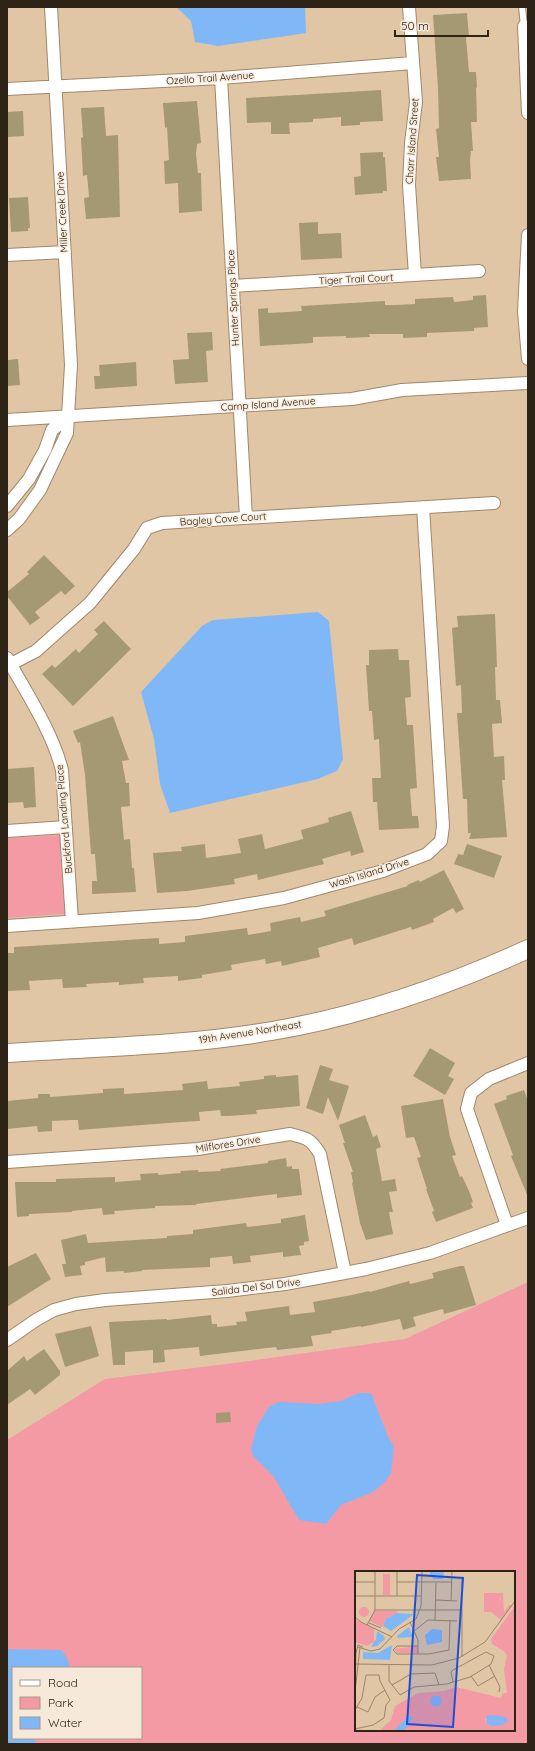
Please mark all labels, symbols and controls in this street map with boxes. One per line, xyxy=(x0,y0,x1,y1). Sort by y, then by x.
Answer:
scale bar xyxy=(395,12,488,38)
text: 50 m xyxy=(401,18,429,33)
street label: Ozello Trail Avenue xyxy=(166,68,255,88)
street label: Charr Island Street xyxy=(403,97,422,184)
street label: Miller Creek Drive xyxy=(53,171,71,253)
street label: Hunter Springs Place xyxy=(224,249,242,346)
street label: Tiger Trail Court xyxy=(319,271,394,287)
street label: Camp Island Avenue xyxy=(220,394,316,414)
street label: Bagley Cove Court xyxy=(179,509,267,529)
street label: Buckford Landing Place xyxy=(53,763,75,874)
street label: Wash Island Drive xyxy=(327,855,411,891)
street label: 19th Avenue Northeast xyxy=(198,1017,303,1047)
street label: Milflores Drive xyxy=(195,1132,262,1156)
street label: Salida Del Sol Drive xyxy=(211,1275,302,1299)
inset map xyxy=(355,1571,515,1731)
legend xyxy=(12,1667,142,1739)
text: Road xyxy=(48,1675,78,1690)
text: Park xyxy=(48,1695,73,1710)
text: Water xyxy=(48,1715,83,1730)

